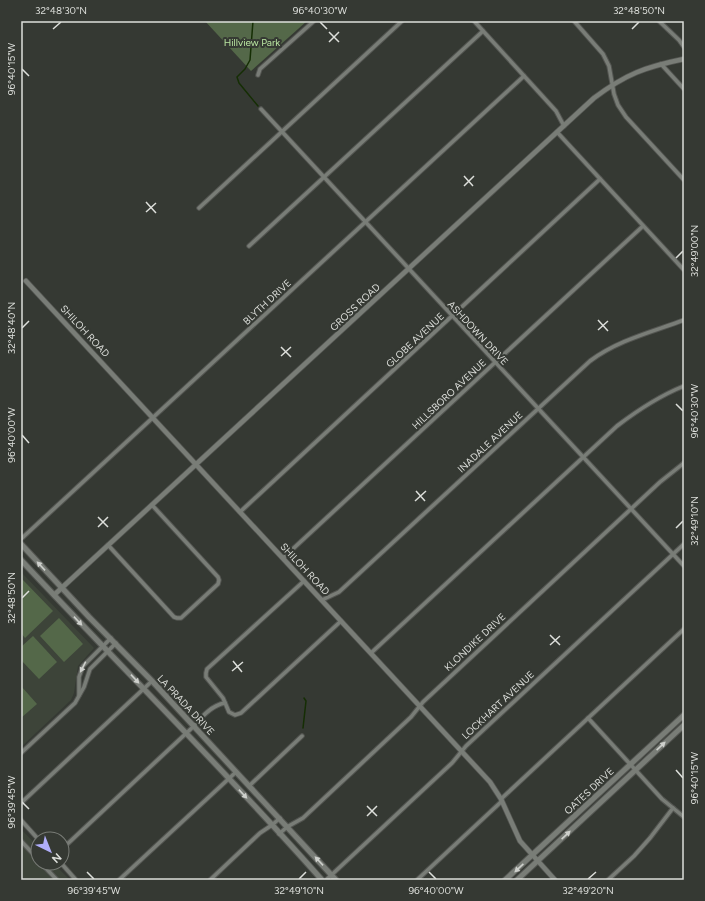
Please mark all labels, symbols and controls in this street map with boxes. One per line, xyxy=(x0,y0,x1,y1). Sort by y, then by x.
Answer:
text: 32°48'30"N xyxy=(35,4,87,17)
text: 96°40'30"W xyxy=(293,4,348,17)
text: 32°48'50"N xyxy=(613,4,665,17)
park label: Hillview Park xyxy=(224,36,280,49)
text: 96°40'15"W xyxy=(5,42,18,95)
text: 32°49'00"N xyxy=(688,225,701,277)
street label: BLYTH DRIVE xyxy=(240,276,294,328)
street label: GROSS ROAD xyxy=(327,280,383,334)
street label: ASHDOWN DRIVE xyxy=(445,298,511,368)
text: 32°48'40"N xyxy=(5,302,18,354)
street label: SHILOH ROAD xyxy=(57,302,113,360)
street label: GLOBE AVENUE xyxy=(383,310,447,370)
street label: HILLSBORO AVENUE xyxy=(409,356,489,432)
text: 96°40'30"W xyxy=(688,383,701,438)
text: 96°40'00"W xyxy=(5,407,18,463)
street label: INADALE AVENUE xyxy=(455,408,525,476)
text: 32°49'10"N xyxy=(688,496,701,546)
street label: SHILOH ROAD xyxy=(277,540,333,598)
one-way arrow xyxy=(36,561,46,571)
text: 32°48'50"N xyxy=(5,572,18,624)
street label: KLONDIKE DRIVE xyxy=(442,610,509,674)
one-way arrow xyxy=(73,616,83,626)
one-way arrow xyxy=(80,661,86,673)
street label: LOCKHART AVENUE xyxy=(459,668,537,742)
street label: LA PRADA DRIVE xyxy=(155,672,217,738)
one-way arrow xyxy=(131,674,140,684)
one-way arrow xyxy=(656,741,666,751)
text: 96°40'15"W xyxy=(688,751,701,804)
street label: OATES DRIVE xyxy=(561,765,617,817)
text: 96°39'45"W xyxy=(5,775,18,828)
one-way arrow xyxy=(238,790,247,799)
one-way arrow xyxy=(561,830,571,840)
north arrow xyxy=(30,831,70,871)
text: N xyxy=(49,850,64,866)
one-way arrow xyxy=(315,857,324,866)
one-way arrow xyxy=(513,863,524,872)
text: 96°39'45"W xyxy=(68,884,121,897)
text: 32°49'10"N xyxy=(274,884,324,897)
text: 96°40'00"W xyxy=(408,884,464,897)
text: 32°49'20"N xyxy=(562,884,614,897)

